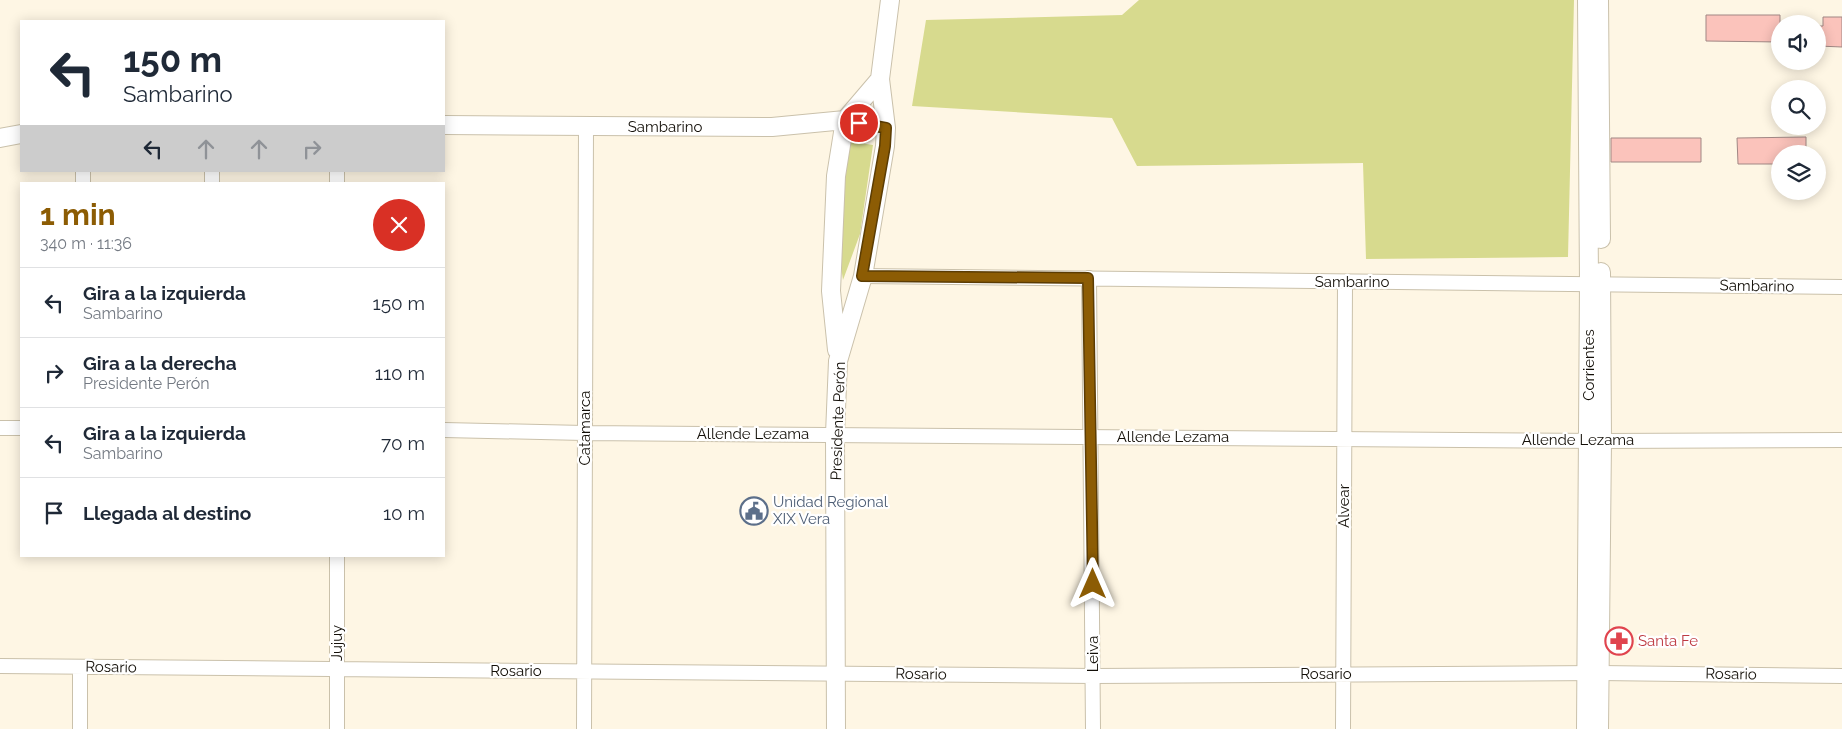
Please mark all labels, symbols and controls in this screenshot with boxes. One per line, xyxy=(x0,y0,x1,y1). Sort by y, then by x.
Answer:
map controls xyxy=(1771,15,1826,200)
button: sound xyxy=(1771,15,1826,70)
text: 150 m xyxy=(123,39,222,80)
icon: left xyxy=(40,40,105,105)
button: search xyxy=(1771,80,1826,135)
text: Sambarino xyxy=(123,81,233,107)
pin xyxy=(838,102,880,144)
icon: arrive xyxy=(845,109,873,137)
street label: Sambarino xyxy=(628,118,702,136)
icon: left xyxy=(139,135,167,163)
icon: ahead xyxy=(192,135,220,163)
icon: ahead xyxy=(245,135,273,163)
icon: right xyxy=(298,135,326,163)
button: layers xyxy=(1771,145,1826,200)
text: 1 min xyxy=(40,197,116,232)
button: close xyxy=(373,199,425,251)
text: 340 m · 11:36 xyxy=(40,234,132,253)
street label: Sambarino xyxy=(1315,273,1389,291)
street label: Sambarino xyxy=(1719,276,1795,296)
text: Gira a la izquierda xyxy=(83,282,246,304)
icon: left xyxy=(40,289,68,317)
text: 150 m xyxy=(373,292,425,314)
text: Sambarino xyxy=(83,304,163,323)
street label: Corrientes xyxy=(1580,329,1598,401)
text: Gira a la derecha xyxy=(83,352,237,374)
icon: right xyxy=(40,359,68,387)
street label: Presidente Perón xyxy=(827,361,849,481)
text: 110 m xyxy=(375,362,425,384)
text: Presidente Perón xyxy=(83,374,210,393)
street label: Catamarca xyxy=(576,391,594,466)
text: Gira a la izquierda xyxy=(83,422,246,444)
street label: Allende Lezama xyxy=(697,425,809,443)
street label: Allende Lezama xyxy=(1117,428,1229,446)
icon: left xyxy=(40,429,68,457)
street label: Allende Lezama xyxy=(1522,431,1634,449)
text: 70 m xyxy=(381,432,425,454)
text: Sambarino xyxy=(83,444,163,463)
street label: Alvear xyxy=(1335,483,1353,528)
place label: Unidad Regional XIX Vera xyxy=(773,493,889,528)
public building icon: Unidad Regional XIX Vera xyxy=(739,496,769,526)
icon: arrive xyxy=(40,499,68,527)
text: Llegada al destino xyxy=(83,502,251,524)
text: 10 m xyxy=(383,502,425,524)
position arrow xyxy=(1066,557,1118,609)
street label: Jujuy xyxy=(328,625,346,661)
pharmacy icon: Santa Fe xyxy=(1604,626,1634,656)
place label: Santa Fe xyxy=(1638,632,1698,650)
street label: Leiva xyxy=(1084,636,1102,672)
street label: Rosario xyxy=(85,658,137,676)
street label: Rosario xyxy=(490,662,542,680)
street label: Rosario xyxy=(895,665,947,683)
street label: Rosario xyxy=(1300,665,1352,683)
street label: Rosario xyxy=(1705,665,1757,683)

